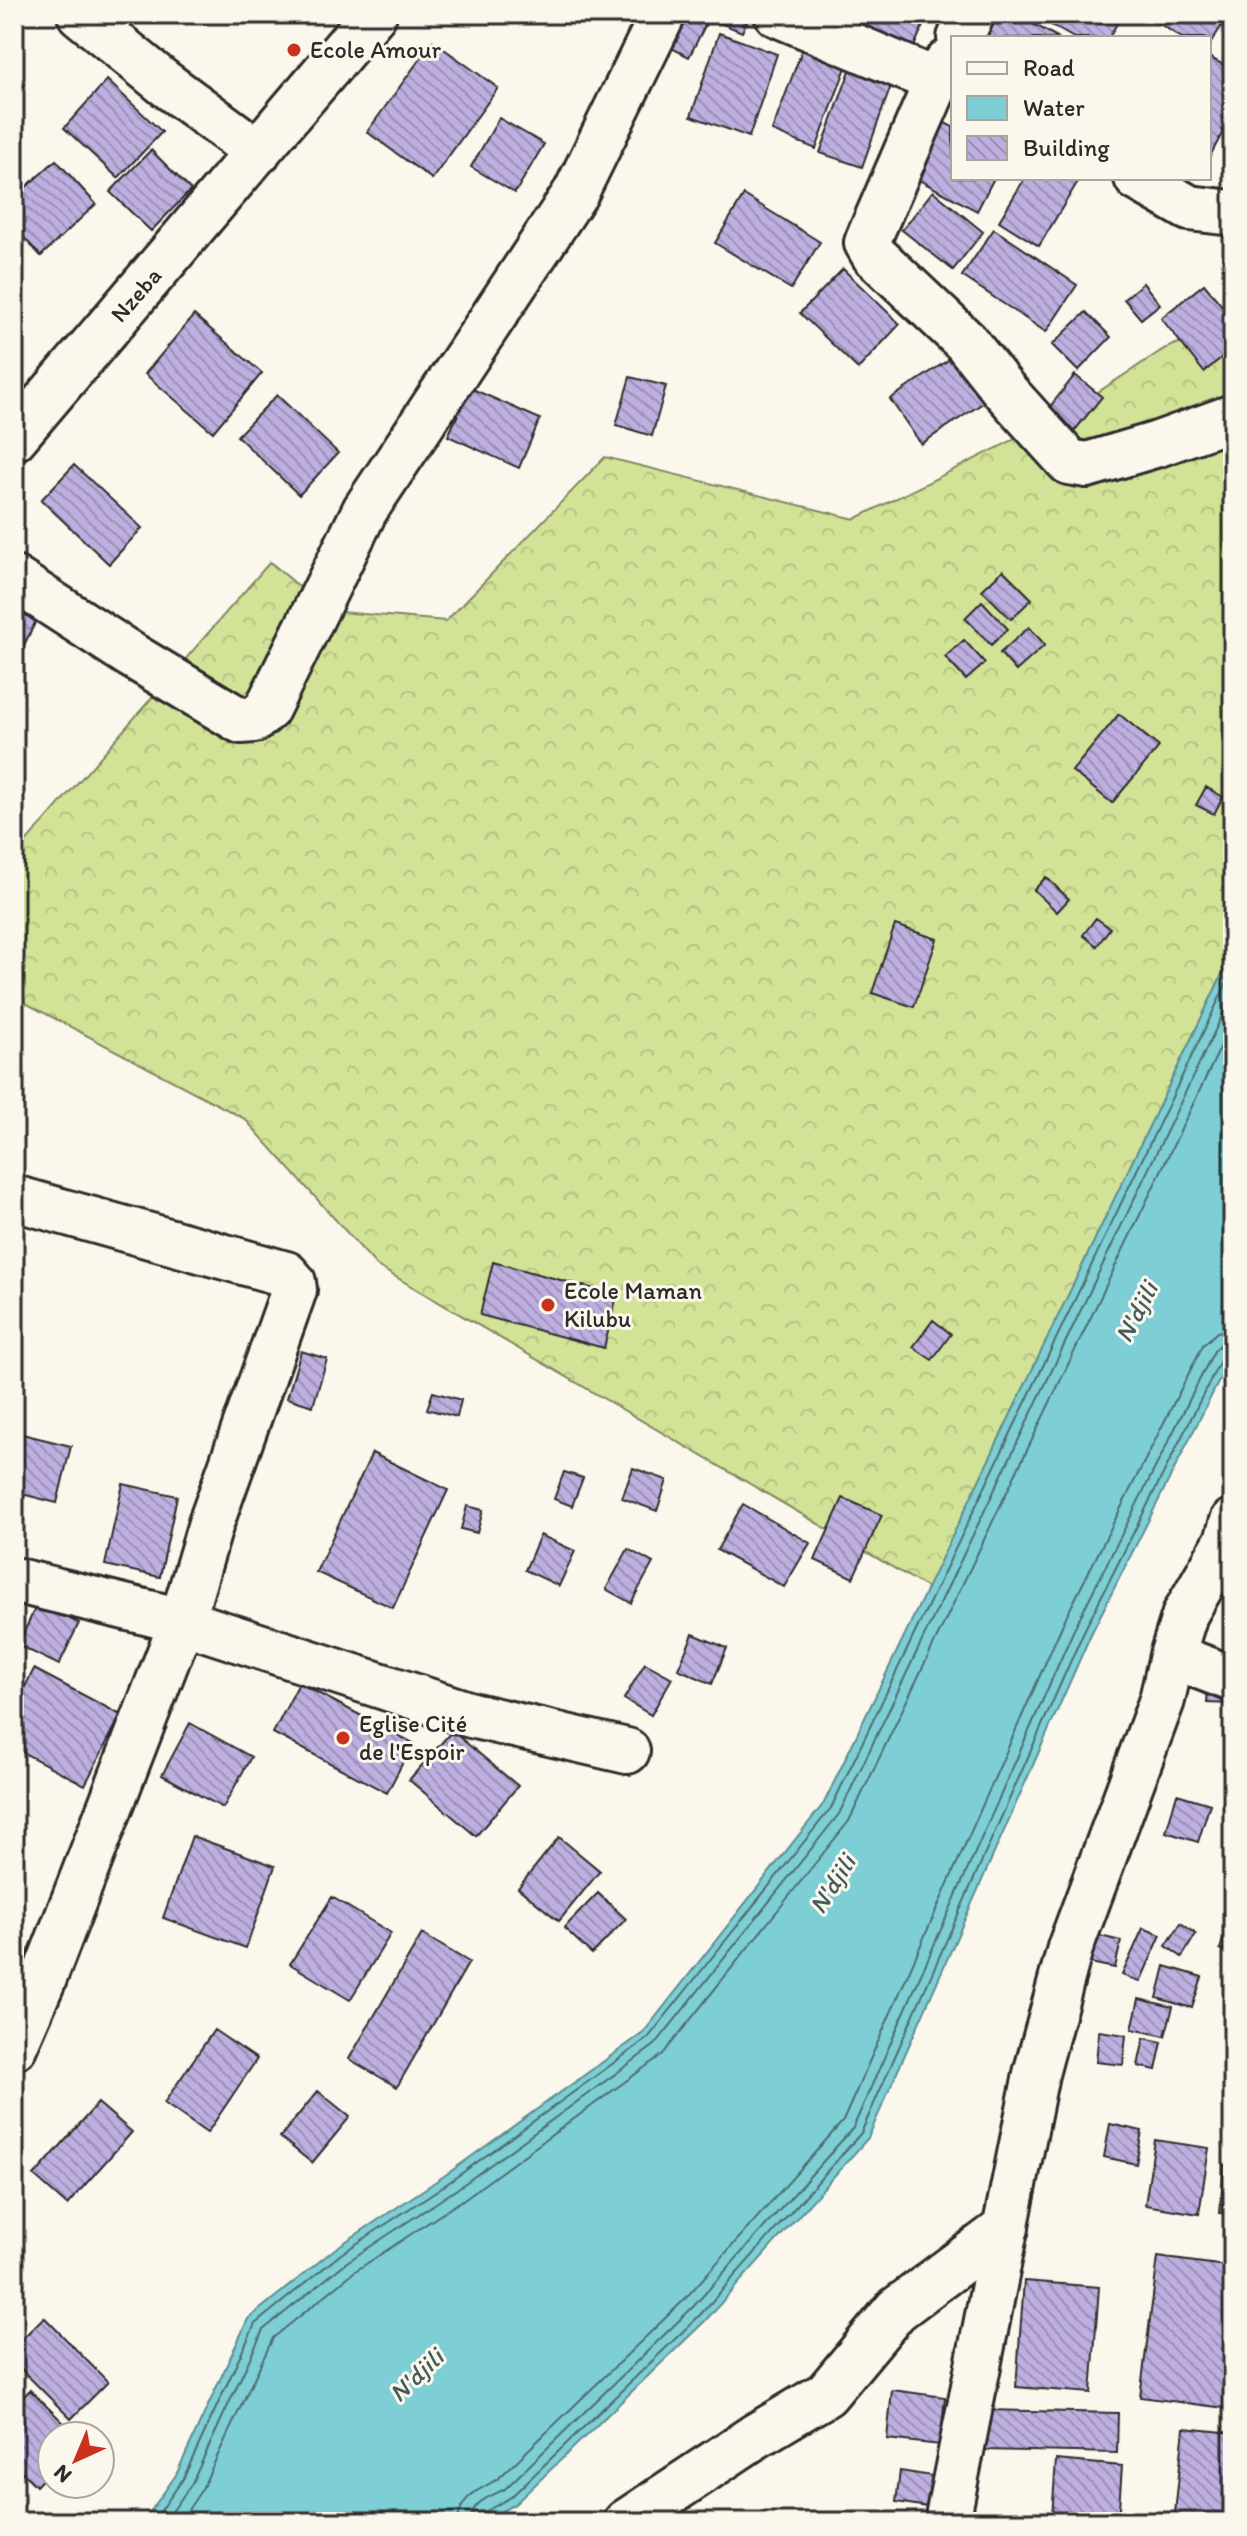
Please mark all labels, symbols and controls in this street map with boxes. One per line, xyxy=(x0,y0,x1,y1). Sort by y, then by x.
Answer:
place label: Ecole Amour xyxy=(310,35,441,64)
legend xyxy=(951,36,1211,180)
marker: Ecole Amour xyxy=(285,41,303,59)
text: Road xyxy=(1023,53,1075,82)
text: Water xyxy=(1023,93,1085,122)
text: Building xyxy=(1023,133,1110,162)
street label: Nzeba xyxy=(104,261,167,328)
water label: N'djili xyxy=(1107,1274,1166,1348)
place label: Ecole Maman Kilubu xyxy=(564,1276,702,1333)
marker: Ecole Maman Kilubu xyxy=(539,1296,557,1314)
place label: Eglise Cité de l'Espoir xyxy=(359,1709,467,1766)
marker: Eglise Cité de l'Espoir xyxy=(334,1729,352,1747)
water label: N'djili xyxy=(802,1846,864,1920)
water label: N'djili xyxy=(382,2340,452,2409)
north arrow xyxy=(36,2420,116,2500)
text: N xyxy=(48,2459,77,2489)

